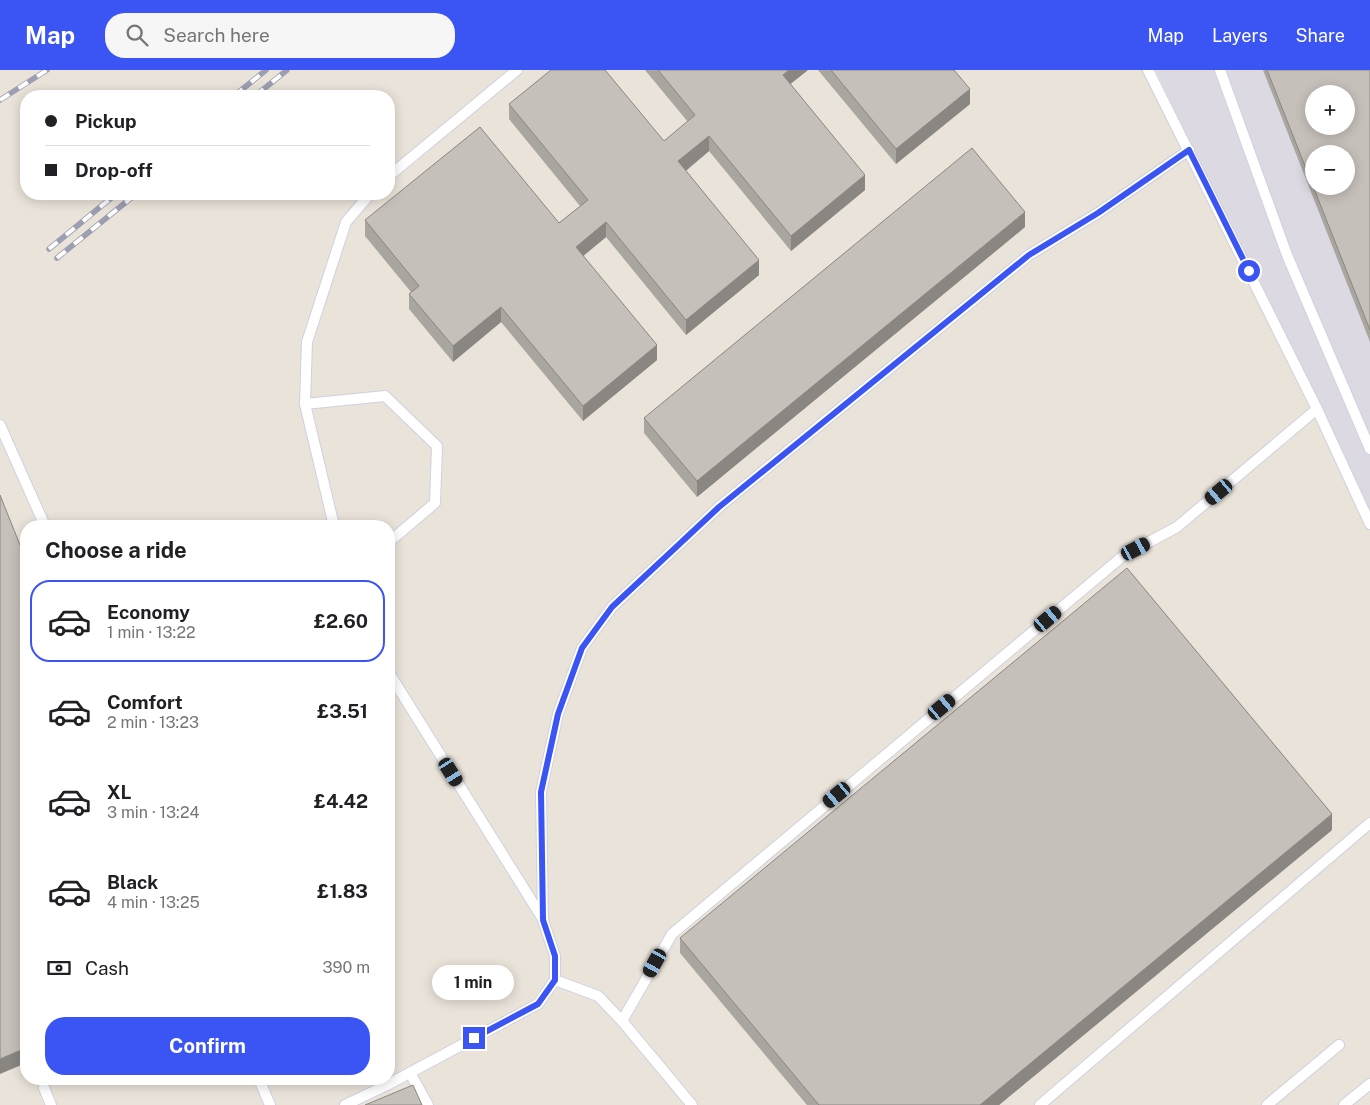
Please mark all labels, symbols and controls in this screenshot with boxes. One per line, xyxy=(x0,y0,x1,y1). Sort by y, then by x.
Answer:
search box xyxy=(105,13,455,58)
text: Map xyxy=(25,21,75,49)
icon: search xyxy=(123,21,151,49)
text: Search here xyxy=(163,24,270,46)
text: Map xyxy=(1148,25,1184,46)
text: Layers xyxy=(1212,25,1268,46)
text: Share xyxy=(1296,25,1345,46)
map controls xyxy=(1305,85,1355,195)
button: + xyxy=(1305,85,1355,135)
text: Pickup xyxy=(75,110,137,132)
button: − xyxy=(1305,145,1355,195)
text: Drop-off xyxy=(75,159,152,181)
route start xyxy=(1238,260,1260,282)
car xyxy=(1202,477,1235,507)
car xyxy=(1119,535,1152,563)
text: Choose a ride xyxy=(45,537,187,563)
icon: car xyxy=(47,599,92,644)
text: Economy xyxy=(107,601,190,623)
car xyxy=(1031,604,1064,634)
text: £2.60 xyxy=(314,610,368,632)
text: 1 min · 13:22 xyxy=(107,623,195,642)
icon: car xyxy=(47,689,92,734)
text: Comfort xyxy=(107,691,183,713)
car xyxy=(925,692,958,722)
text: £3.51 xyxy=(317,700,368,722)
text: 2 min · 13:23 xyxy=(107,713,199,732)
car xyxy=(436,755,465,789)
icon: car xyxy=(47,779,92,824)
car xyxy=(820,780,853,810)
text: XL xyxy=(107,781,132,803)
text: £4.42 xyxy=(314,790,368,812)
text: 3 min · 13:24 xyxy=(107,803,200,822)
icon: car xyxy=(47,869,92,914)
text: Black xyxy=(107,871,158,893)
text: £1.83 xyxy=(317,880,368,902)
text: 4 min · 13:25 xyxy=(107,893,200,912)
car xyxy=(641,946,668,980)
icon: cash xyxy=(45,954,73,982)
text: Cash xyxy=(85,957,129,979)
text: 390 m xyxy=(323,958,370,977)
callout: 1 min xyxy=(433,966,515,1000)
text: 1 min xyxy=(454,973,492,992)
button: Confirm xyxy=(45,1017,370,1075)
route end xyxy=(463,1027,485,1049)

